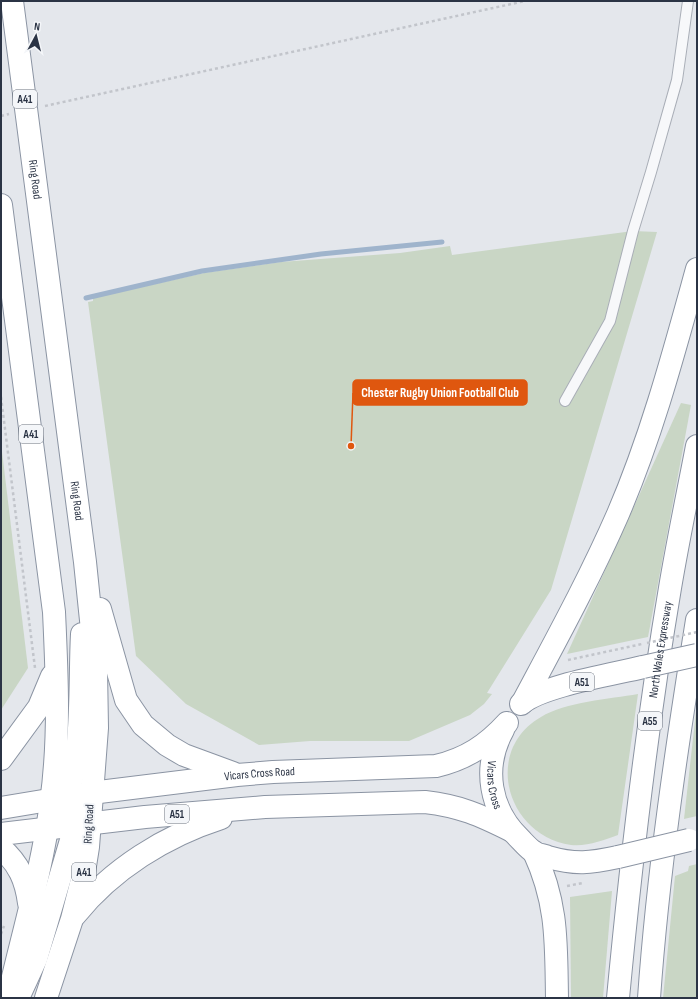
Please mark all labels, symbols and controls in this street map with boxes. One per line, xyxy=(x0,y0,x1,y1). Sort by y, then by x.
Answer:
north arrow xyxy=(16,16,56,56)
text: N xyxy=(33,20,41,33)
road number: A41 xyxy=(13,90,37,108)
street label: Ring Road xyxy=(25,159,45,200)
callout: Chester Rugby Union Football Club xyxy=(353,380,527,405)
text: Chester Rugby Union Football Club xyxy=(361,385,519,401)
road number: A41 xyxy=(19,425,43,443)
street label: Ring Road xyxy=(67,480,87,521)
street label: North Wales Expressway xyxy=(645,600,675,699)
road number: A51 xyxy=(570,673,594,691)
road number: A55 xyxy=(638,712,662,730)
street label: Vicars Cross xyxy=(484,760,505,811)
street label: Vicars Cross Road xyxy=(223,764,295,784)
street label: Ring Road xyxy=(80,804,98,844)
road number: A51 xyxy=(165,805,189,823)
road number: A41 xyxy=(72,863,96,881)

